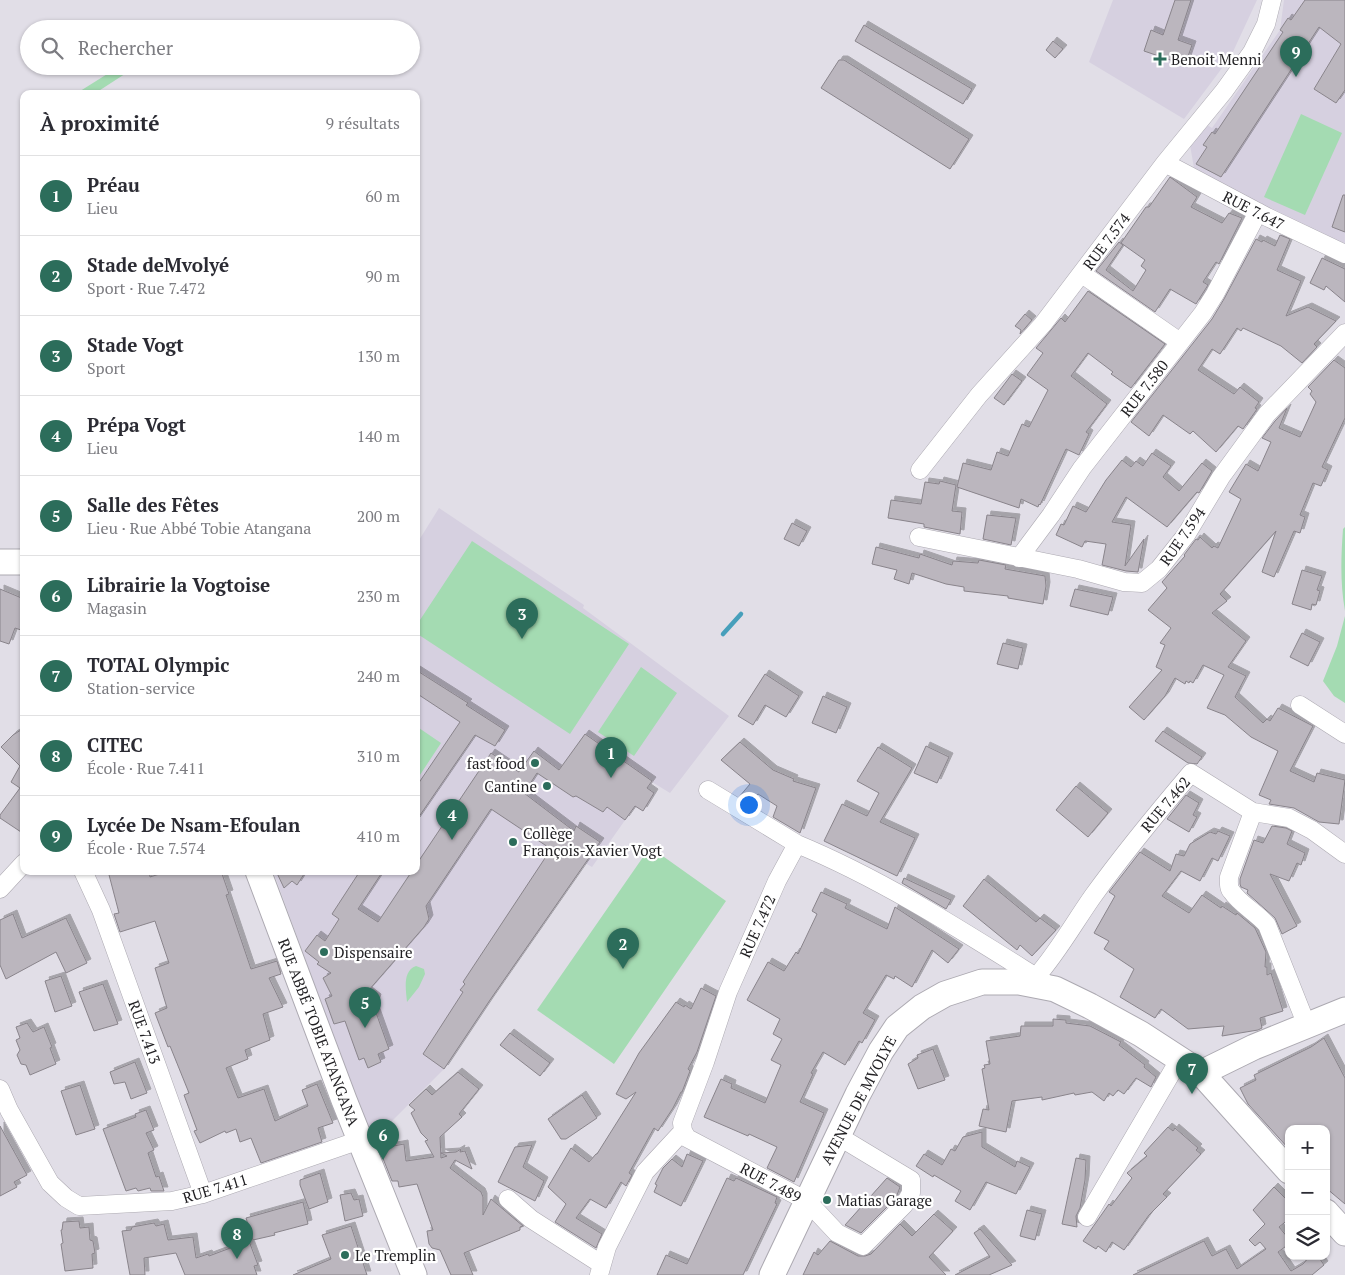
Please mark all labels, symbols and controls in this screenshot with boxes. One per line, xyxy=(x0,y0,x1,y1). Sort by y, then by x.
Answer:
search box xyxy=(20,20,420,75)
icon: search xyxy=(38,34,66,62)
text: Rechercher xyxy=(78,35,173,60)
pin: 9 xyxy=(1280,36,1312,77)
place label: Benoit Menni xyxy=(1171,49,1262,69)
marker: Benoit Menni xyxy=(1153,52,1167,66)
text: À proximité xyxy=(40,109,160,137)
text: 9 résultats xyxy=(326,112,400,134)
text: Préau xyxy=(87,172,140,197)
text: 1 xyxy=(51,185,61,207)
text: 60 m xyxy=(365,185,400,207)
street label: RUE 7.647 xyxy=(1220,186,1288,234)
text: Lieu xyxy=(87,197,118,219)
street label: RUE 7.574 xyxy=(1078,208,1134,274)
text: Stade deMvolyé xyxy=(87,252,229,277)
text: 2 xyxy=(51,265,61,287)
text: 90 m xyxy=(365,265,400,287)
text: Sport · Rue 7.472 xyxy=(87,277,205,299)
text: Stade Vogt xyxy=(87,332,184,357)
text: 3 xyxy=(51,345,61,367)
text: 130 m xyxy=(357,345,400,367)
street label: RUE 7.580 xyxy=(1116,356,1172,420)
text: Sport xyxy=(87,357,126,379)
text: Prépa Vogt xyxy=(87,412,186,437)
text: 4 xyxy=(51,425,61,447)
text: 140 m xyxy=(357,425,400,447)
text: Lieu xyxy=(87,437,118,459)
text: Salle des Fêtes xyxy=(87,492,219,517)
street label: RUE 7.594 xyxy=(1155,503,1209,569)
text: 5 xyxy=(51,505,61,527)
text: 200 m xyxy=(357,505,400,527)
text: Lieu · Rue Abbé Tobie Atangana xyxy=(87,517,311,539)
text: Librairie la Vogtoise xyxy=(87,572,270,597)
text: 6 xyxy=(51,585,61,607)
text: 230 m xyxy=(357,585,400,607)
text: Magasin xyxy=(87,597,147,619)
pin: 3 xyxy=(506,598,538,639)
text: TOTAL Olympic xyxy=(87,652,230,677)
text: 7 xyxy=(51,665,61,687)
text: 240 m xyxy=(357,665,400,687)
text: Station-service xyxy=(87,677,195,699)
text: CITEC xyxy=(87,732,143,757)
pin: 1 xyxy=(595,737,627,778)
text: 8 xyxy=(51,745,61,767)
text: 310 m xyxy=(357,745,400,767)
place label: fast food xyxy=(467,753,525,773)
text: École · Rue 7.411 xyxy=(87,757,205,779)
marker: fast food xyxy=(529,757,541,769)
street label: RUE 7.462 xyxy=(1136,772,1194,836)
place label: Cantine xyxy=(484,776,537,796)
marker: Cantine xyxy=(541,780,553,792)
your location xyxy=(736,792,762,818)
pin: 4 xyxy=(436,799,468,840)
text: Lycée De Nsam-Efoulan xyxy=(87,812,300,837)
place label: Collège François-Xavier Vogt xyxy=(523,823,662,860)
text: 9 xyxy=(51,825,61,847)
text: 410 m xyxy=(357,825,400,847)
marker: Collège François-Xavier Vogt xyxy=(507,836,519,848)
text: École · Rue 7.574 xyxy=(87,837,205,859)
street label: RUE 7.472 xyxy=(734,891,780,961)
pin: 2 xyxy=(607,928,639,969)
street label: RUE ABBÉ TOBIE ATANGANA xyxy=(274,935,364,1129)
place label: Dispensaire xyxy=(334,942,412,962)
marker: Dispensaire xyxy=(318,946,330,958)
pin: 5 xyxy=(349,987,381,1028)
street label: RUE 7.413 xyxy=(124,997,166,1067)
street label: AVENUE DE MVOLYE xyxy=(816,1032,900,1168)
pin: 7 xyxy=(1176,1053,1208,1094)
pin: 6 xyxy=(367,1119,399,1160)
map controls xyxy=(1285,1125,1330,1260)
button: + xyxy=(1285,1125,1330,1170)
street label: RUE 7.489 xyxy=(737,1158,805,1206)
street label: RUE 7.411 xyxy=(180,1169,250,1207)
button: − xyxy=(1285,1170,1330,1215)
place label: Matias Garage xyxy=(837,1190,932,1210)
marker: Matias Garage xyxy=(821,1194,833,1206)
button: layers xyxy=(1285,1215,1330,1260)
pin: 8 xyxy=(221,1218,253,1259)
place label: Le Tremplin xyxy=(355,1245,436,1265)
marker: Le Tremplin xyxy=(339,1249,351,1261)

